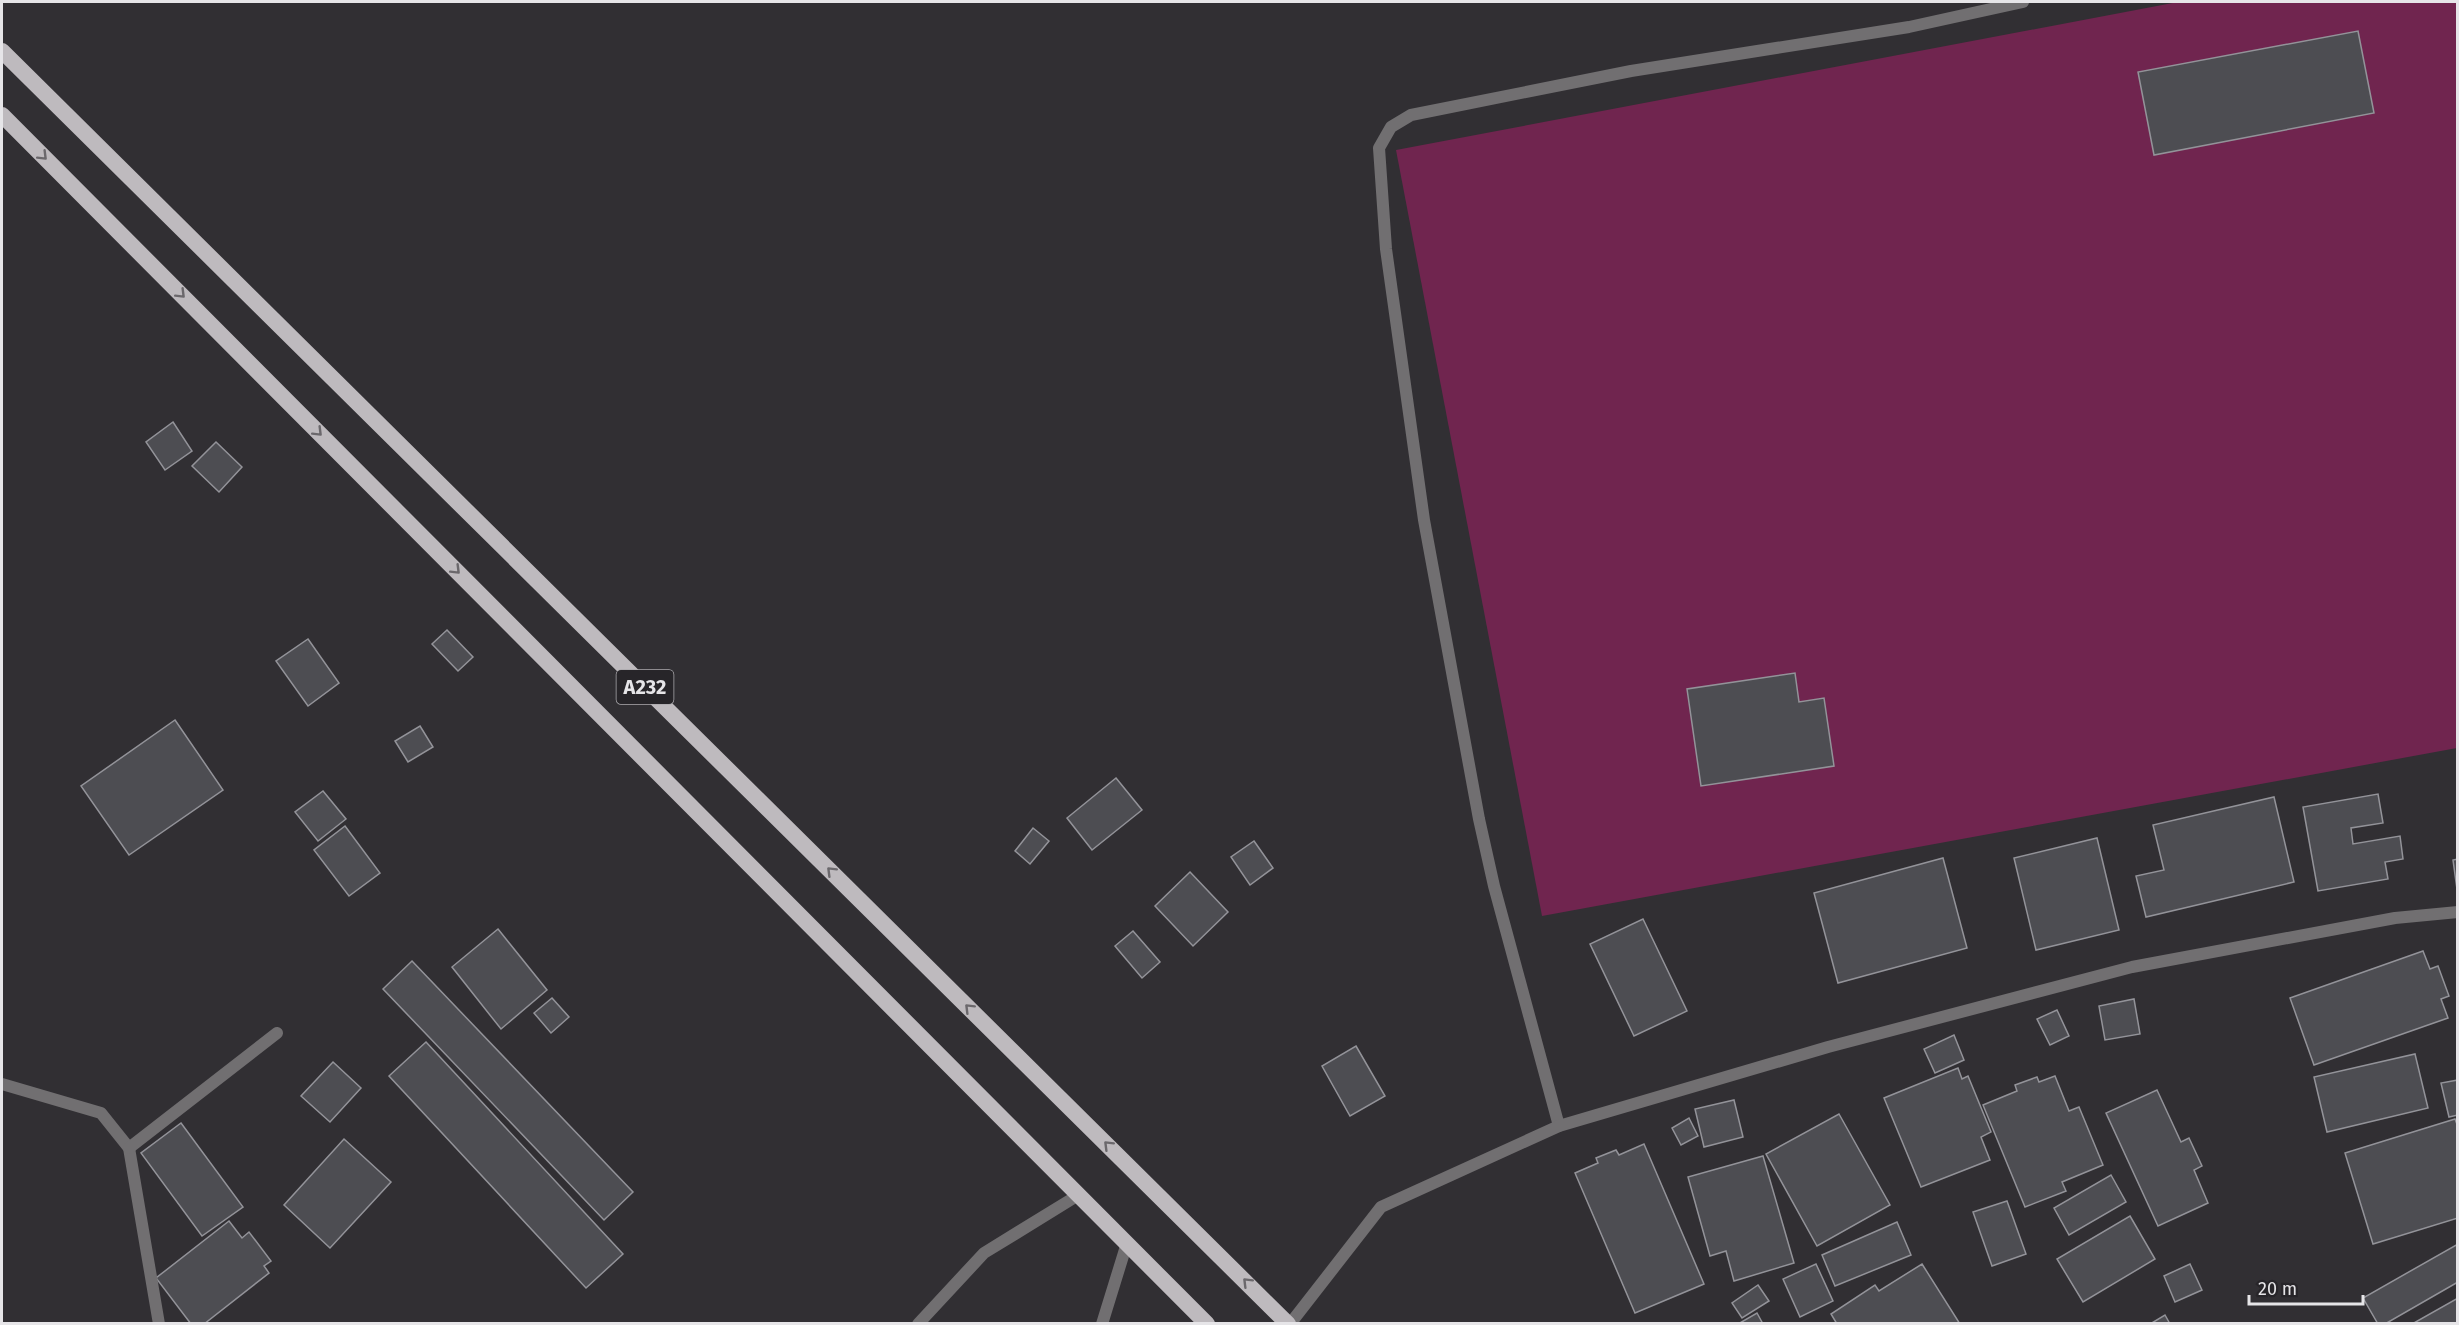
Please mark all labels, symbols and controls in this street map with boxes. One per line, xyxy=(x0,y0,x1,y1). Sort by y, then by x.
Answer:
one-way arrow xyxy=(35,148,46,159)
one-way arrow xyxy=(173,286,184,297)
one-way arrow xyxy=(311,424,322,435)
one-way arrow xyxy=(449,562,460,573)
road number: A232 xyxy=(616,670,674,704)
one-way arrow xyxy=(827,867,837,878)
one-way arrow xyxy=(966,1005,977,1016)
one-way arrow xyxy=(1104,1142,1115,1153)
scale bar xyxy=(2249,1268,2363,1306)
text: 20 m xyxy=(2258,1278,2297,1300)
one-way arrow xyxy=(1243,1279,1254,1290)

